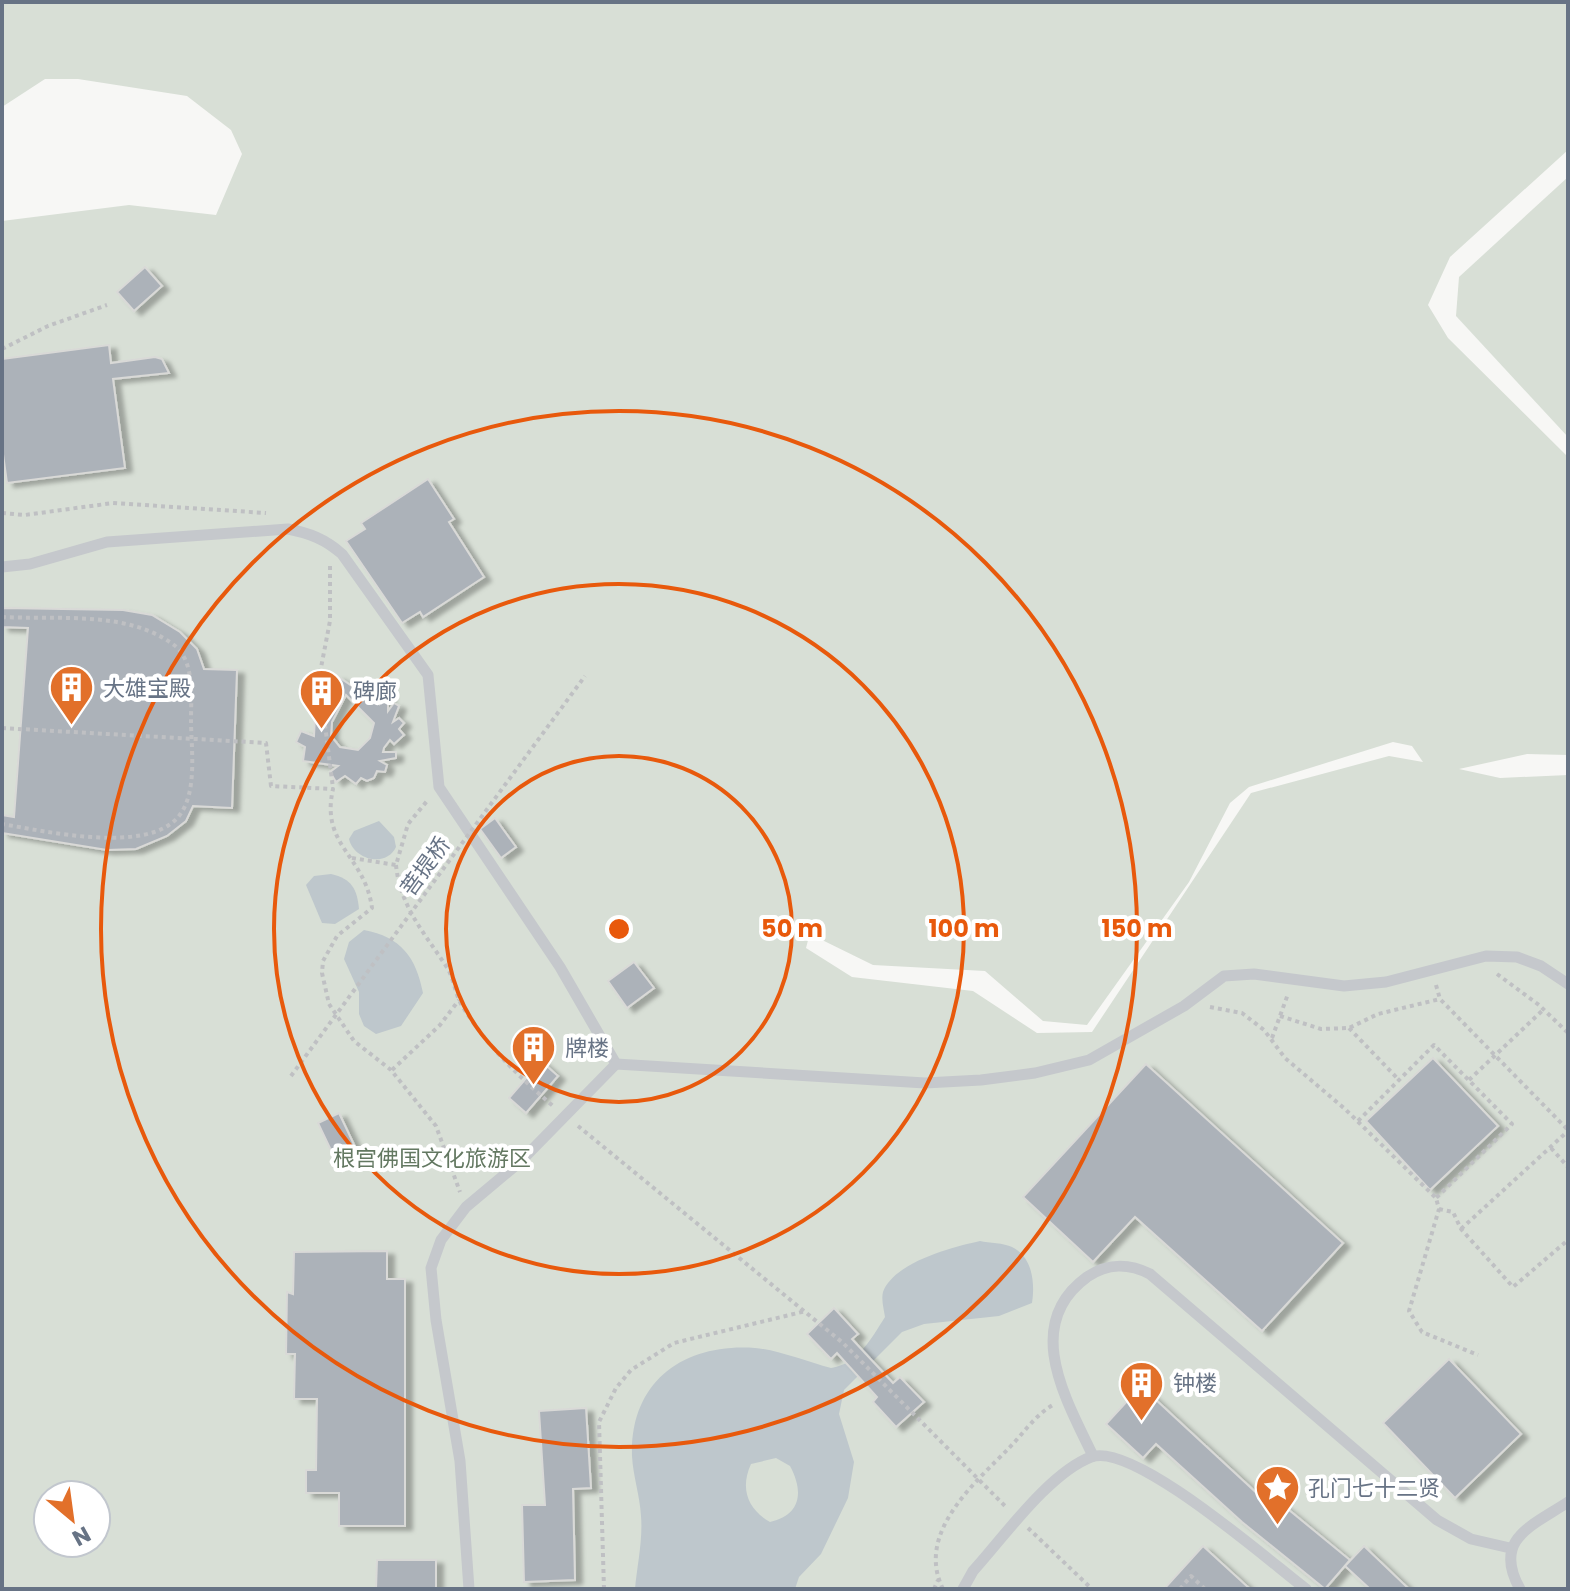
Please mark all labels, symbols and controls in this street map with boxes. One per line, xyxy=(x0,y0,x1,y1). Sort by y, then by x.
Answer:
building icon: 大雄宝殿 xyxy=(48,664,96,727)
building icon: 碑廊 xyxy=(298,667,346,730)
place label: 大雄宝殿 xyxy=(103,673,191,704)
place label: 碑廊 xyxy=(353,676,397,707)
street label: 菩提桥 xyxy=(393,830,457,902)
text: 50 m xyxy=(761,912,823,945)
text: 100 m xyxy=(929,912,999,945)
text: 150 m xyxy=(1102,912,1172,945)
centre of rings xyxy=(605,915,633,943)
building icon: 牌楼 xyxy=(510,1024,558,1087)
place label: 牌楼 xyxy=(565,1033,609,1064)
park label: 根宫佛国文化旅游区 xyxy=(333,1143,531,1174)
building icon: 钟楼 xyxy=(1118,1359,1166,1422)
place label: 钟楼 xyxy=(1173,1368,1217,1399)
place icon: 孔门七十二贤 xyxy=(1253,1464,1301,1527)
place label: 孔门七十二贤 xyxy=(1308,1473,1440,1504)
north arrow xyxy=(32,1479,112,1559)
text: N xyxy=(67,1518,96,1554)

